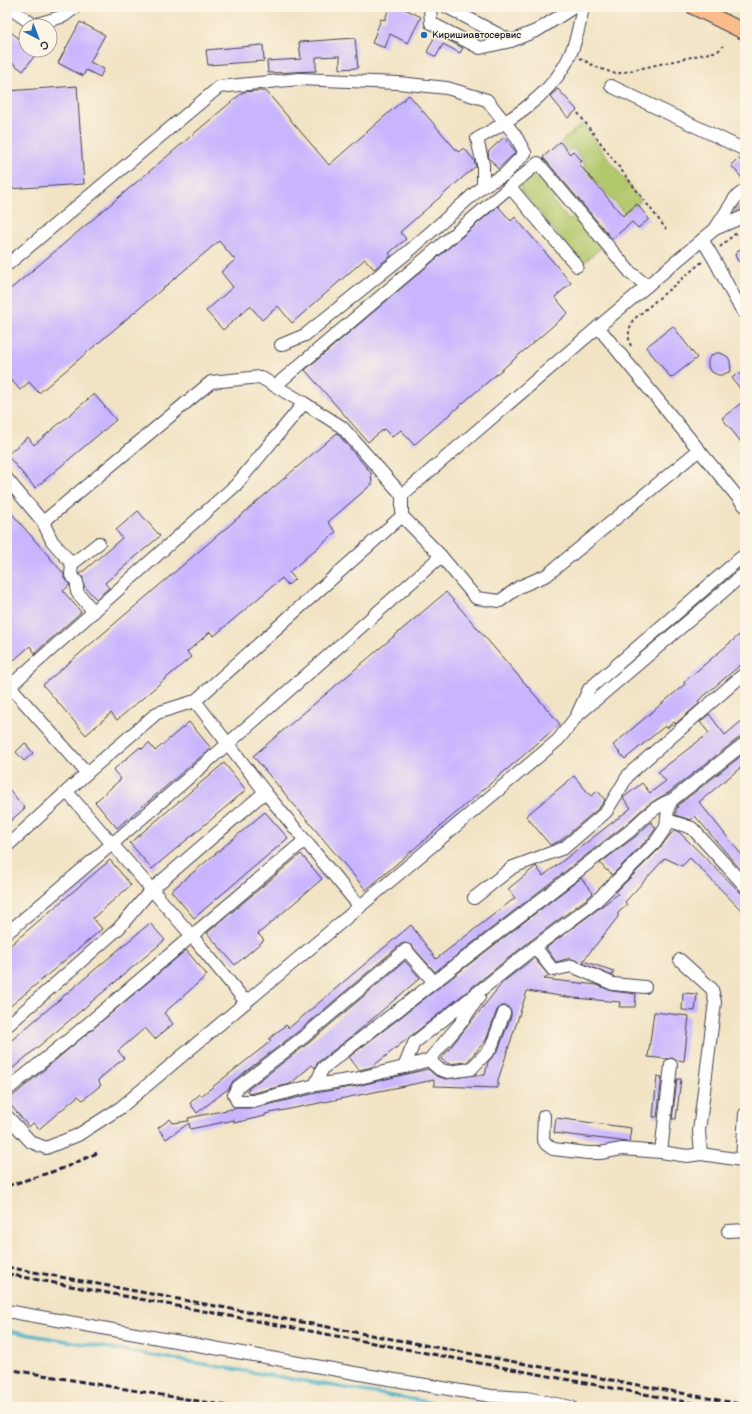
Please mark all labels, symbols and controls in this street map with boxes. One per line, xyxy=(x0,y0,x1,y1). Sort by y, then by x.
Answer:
north arrow xyxy=(18,18,58,58)
place label: Киришиавтосервис xyxy=(432,29,521,41)
marker: Киришиавтосервис xyxy=(419,30,429,40)
text: С xyxy=(37,38,52,53)

